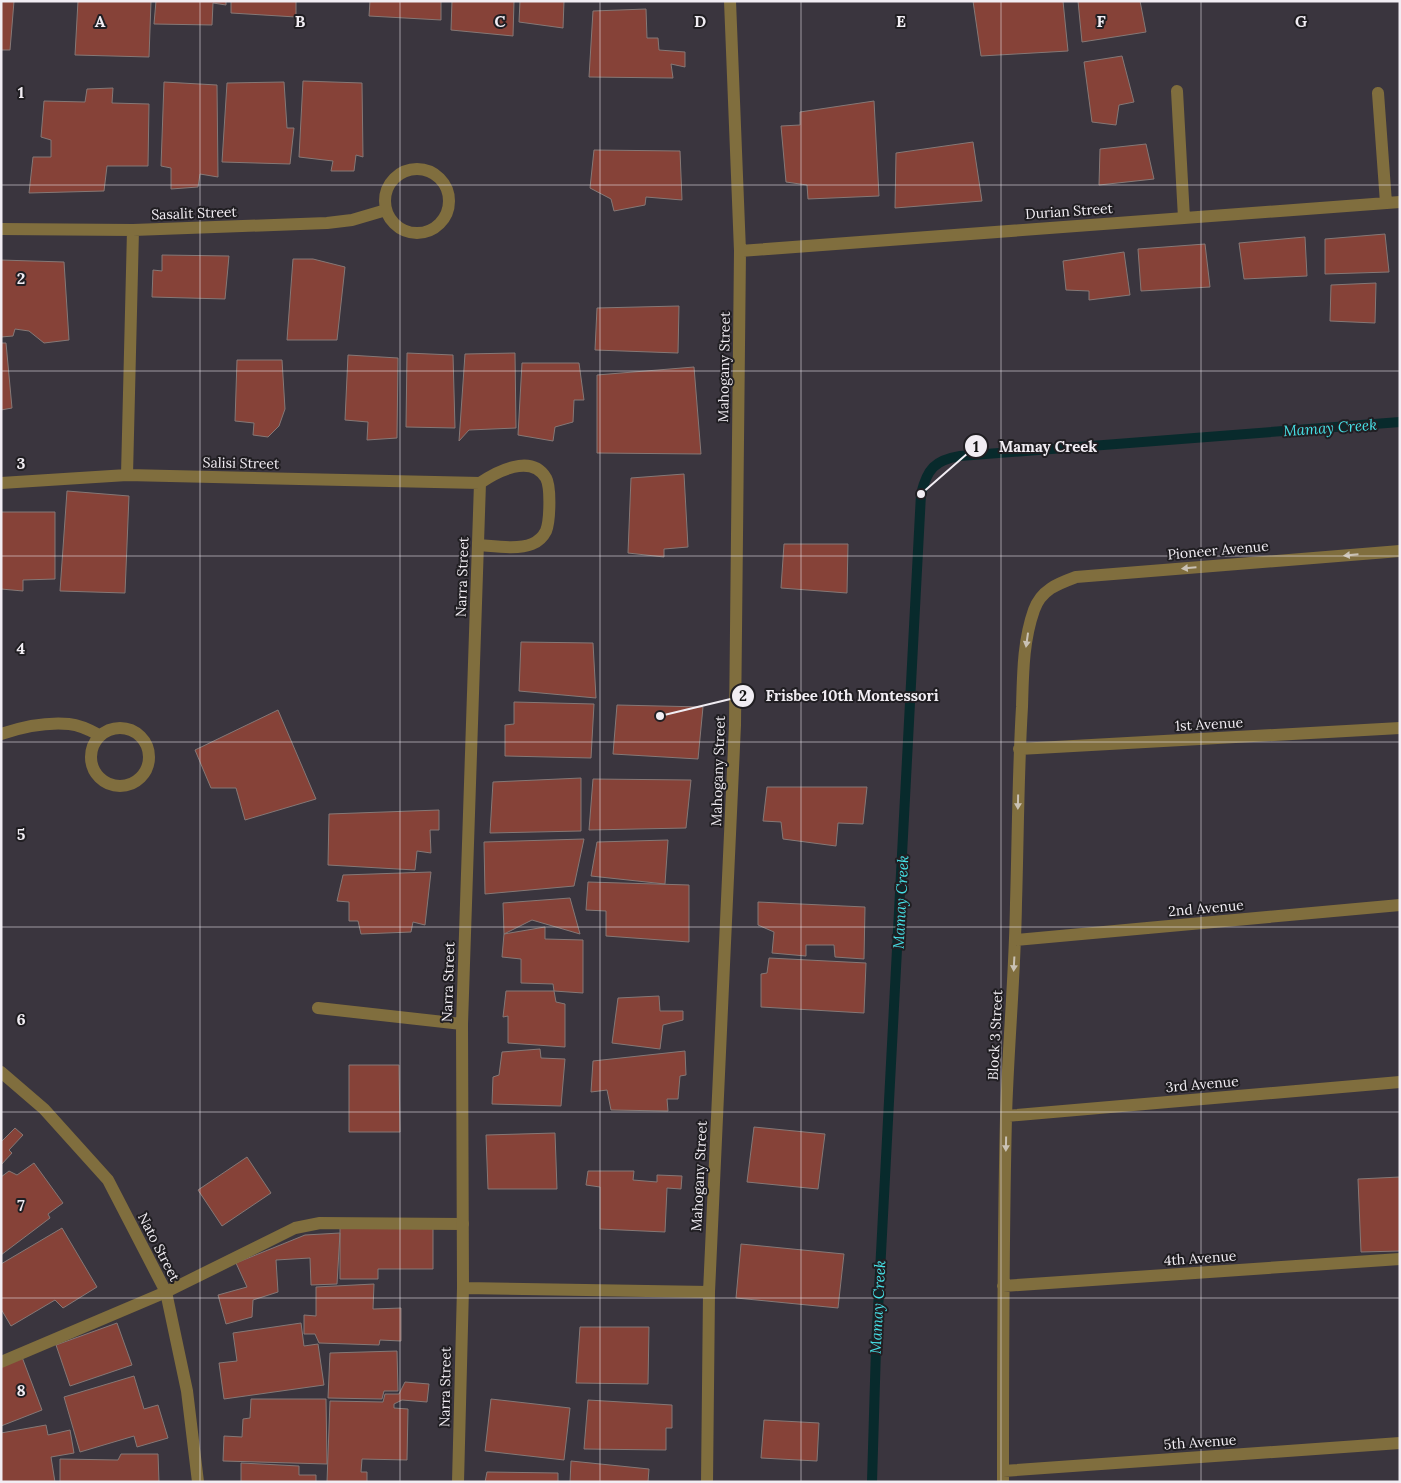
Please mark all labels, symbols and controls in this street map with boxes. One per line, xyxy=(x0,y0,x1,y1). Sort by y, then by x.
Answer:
text: A xyxy=(95,11,106,31)
text: B xyxy=(295,11,306,31)
text: C xyxy=(494,11,506,31)
text: D xyxy=(694,11,706,31)
text: E xyxy=(896,11,906,31)
text: F xyxy=(1096,11,1106,31)
text: G xyxy=(1295,11,1307,31)
text: 1 xyxy=(18,82,24,102)
street label: Durian Street xyxy=(1025,199,1114,223)
street label: Sasalit Street xyxy=(151,202,238,223)
text: 2 xyxy=(17,268,25,288)
street label: Mahogany Street xyxy=(714,311,734,423)
water label: Mamay Creek xyxy=(1282,415,1378,440)
callout: Mamay Creek xyxy=(963,431,1107,461)
text: 1 xyxy=(973,437,979,456)
text: Mamay Creek xyxy=(999,437,1097,456)
text: 3 xyxy=(17,453,26,473)
street label: Salisi Street xyxy=(202,453,280,473)
street label: Narra Street xyxy=(452,536,472,618)
street label: Pioneer Avenue xyxy=(1167,537,1270,563)
one-way arrow xyxy=(1343,551,1359,559)
one-way arrow xyxy=(1181,564,1197,572)
one-way arrow xyxy=(1022,632,1030,648)
text: 4 xyxy=(17,638,26,658)
callout: Frisbee 10th Montessori xyxy=(730,681,948,711)
text: 2 xyxy=(739,686,747,705)
text: Frisbee 10th Montessori xyxy=(765,686,939,705)
street label: 1st Avenue xyxy=(1174,713,1244,735)
street label: Mahogany Street xyxy=(707,715,729,827)
one-way arrow xyxy=(1014,794,1022,810)
text: 5 xyxy=(17,824,26,844)
water label: Mamay Creek xyxy=(889,854,912,949)
street label: 2nd Avenue xyxy=(1168,896,1245,920)
street label: Narra Street xyxy=(438,941,458,1023)
one-way arrow xyxy=(1010,957,1018,973)
street label: Block 3 Street xyxy=(984,989,1006,1081)
text: 6 xyxy=(16,1009,26,1029)
street label: 3rd Avenue xyxy=(1165,1072,1240,1096)
street label: Mahogany Street xyxy=(687,1120,711,1232)
one-way arrow xyxy=(1001,1136,1009,1152)
text: 7 xyxy=(17,1195,25,1215)
street label: Nato Street xyxy=(134,1210,184,1285)
street label: 4th Avenue xyxy=(1163,1246,1237,1270)
water label: Mamay Creek xyxy=(866,1259,889,1354)
street label: Narra Street xyxy=(435,1346,455,1427)
text: 8 xyxy=(16,1380,26,1400)
street label: 5th Avenue xyxy=(1163,1430,1237,1454)

